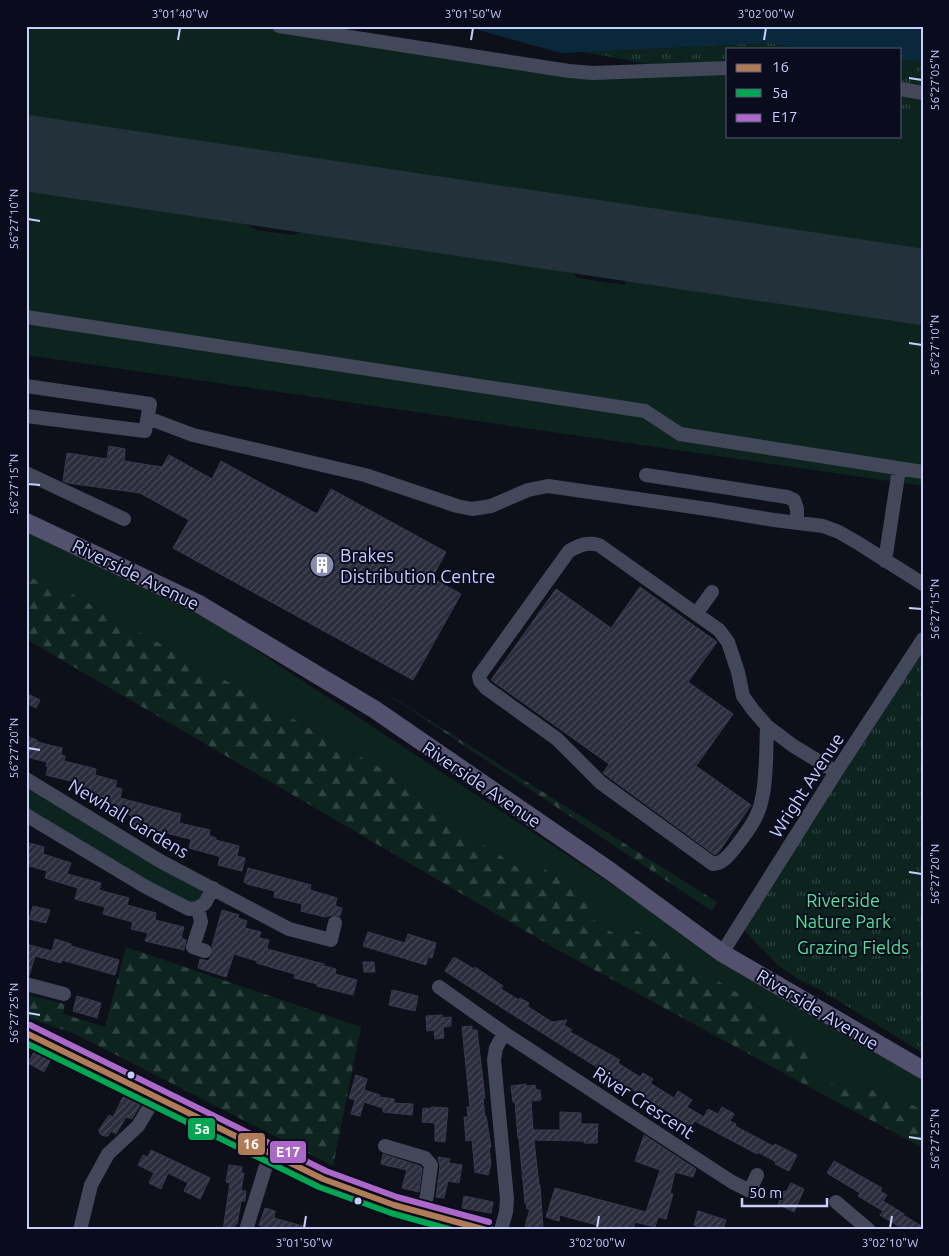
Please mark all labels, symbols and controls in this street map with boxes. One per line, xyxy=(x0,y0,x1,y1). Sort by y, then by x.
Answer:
text: 3°01'40"W xyxy=(152,7,208,20)
text: 3°01'50"W xyxy=(445,7,501,20)
text: 3°02'00"W xyxy=(738,7,794,20)
legend xyxy=(726,48,902,138)
text: 56°27'05"N xyxy=(928,50,941,110)
text: 16 xyxy=(772,58,789,75)
text: 5a xyxy=(772,84,788,101)
text: E17 xyxy=(772,108,797,125)
text: 56°27'10"N xyxy=(7,189,20,249)
text: 56°27'10"N xyxy=(928,315,941,375)
text: 56°27'15"N xyxy=(7,454,20,514)
street label: Riverside Avenue xyxy=(69,535,203,613)
place label: Brakes Distribution Centre xyxy=(340,545,495,586)
building icon: Brakes Distribution Centre xyxy=(309,552,335,578)
text: 56°27'15"N xyxy=(928,579,941,639)
text: 56°27'20"N xyxy=(7,718,20,778)
street label: Wright Avenue xyxy=(765,729,847,841)
street label: Riverside Avenue xyxy=(419,737,545,831)
street label: Newhall Gardens xyxy=(65,774,193,862)
text: 56°27'20"N xyxy=(928,844,941,904)
park label: Riverside Nature Park xyxy=(795,890,891,931)
park label: Grazing Fields xyxy=(797,937,909,957)
street label: Riverside Avenue xyxy=(753,965,883,1053)
text: 56°27'25"N xyxy=(7,983,20,1043)
street label: River Crescent xyxy=(590,1062,698,1142)
unlabelled marker xyxy=(126,1070,136,1080)
text: 56°27'25"N xyxy=(928,1109,941,1169)
line badge: 5a xyxy=(187,1117,216,1141)
text: 5a xyxy=(194,1121,210,1137)
line badge: 16 xyxy=(237,1132,266,1156)
text: 16 xyxy=(243,1136,259,1152)
line badge: E17 xyxy=(269,1140,307,1164)
text: E17 xyxy=(276,1144,300,1160)
scale bar xyxy=(742,1176,826,1208)
text: 50 m xyxy=(749,1184,782,1201)
unlabelled marker xyxy=(353,1196,363,1206)
text: 3°01'50"W xyxy=(276,1236,332,1249)
text: 3°02'00"W xyxy=(569,1236,625,1249)
text: 3°02'10"W xyxy=(862,1236,918,1249)

